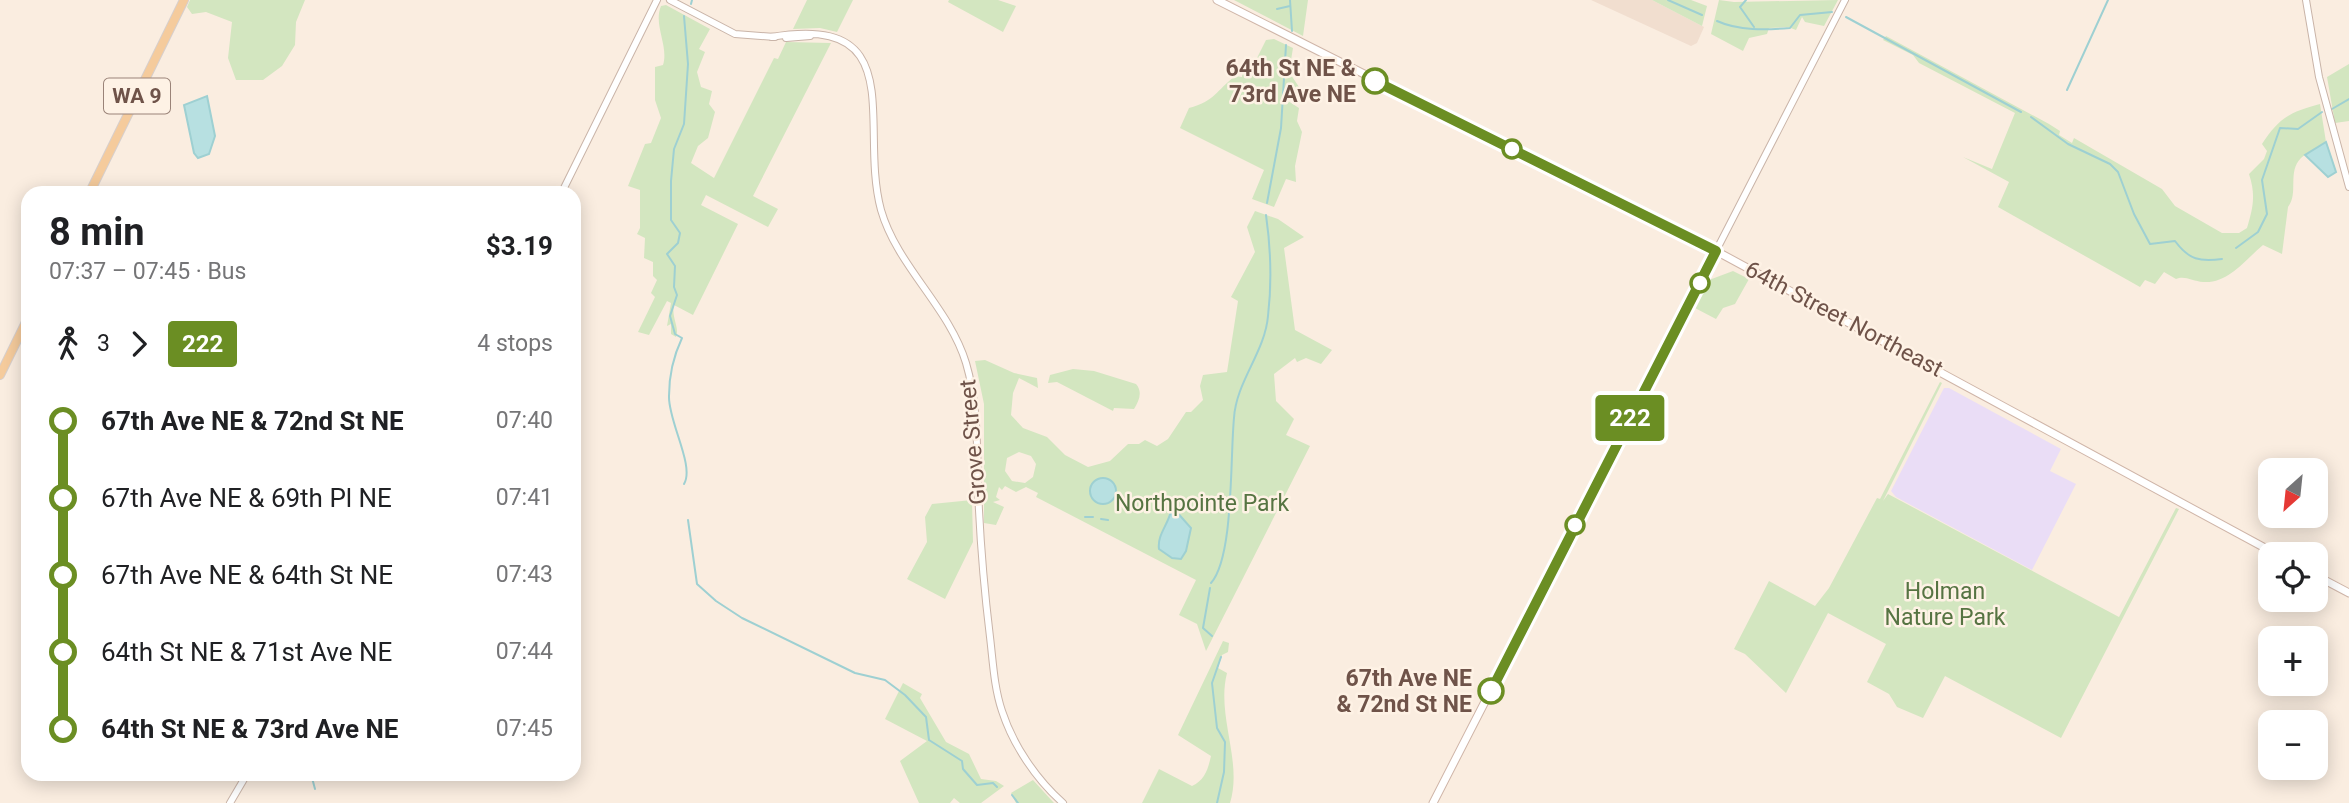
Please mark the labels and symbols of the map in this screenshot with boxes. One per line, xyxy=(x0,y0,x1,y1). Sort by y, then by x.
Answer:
place label: 64th St NE & 73rd Ave NE xyxy=(1226,55,1356,108)
marker: 64th St NE & 73rd Ave NE xyxy=(1362,68,1388,94)
road number: WA 9 xyxy=(104,78,170,114)
unlabelled marker xyxy=(1502,139,1522,159)
street label: 64th Street Northeast xyxy=(1740,255,1948,383)
unlabelled marker xyxy=(1690,273,1710,293)
street label: Grove Street xyxy=(954,378,992,506)
line badge: 222 xyxy=(1590,395,1670,441)
north arrow xyxy=(2258,458,2328,528)
park label: Northpointe Park xyxy=(1115,490,1289,517)
unlabelled marker xyxy=(1565,515,1585,535)
park label: Holman Nature Park xyxy=(1885,578,2006,631)
place label: 67th Ave NE & 72nd St NE xyxy=(1336,665,1472,718)
marker: 67th Ave NE & 72nd St NE xyxy=(1478,678,1504,704)

